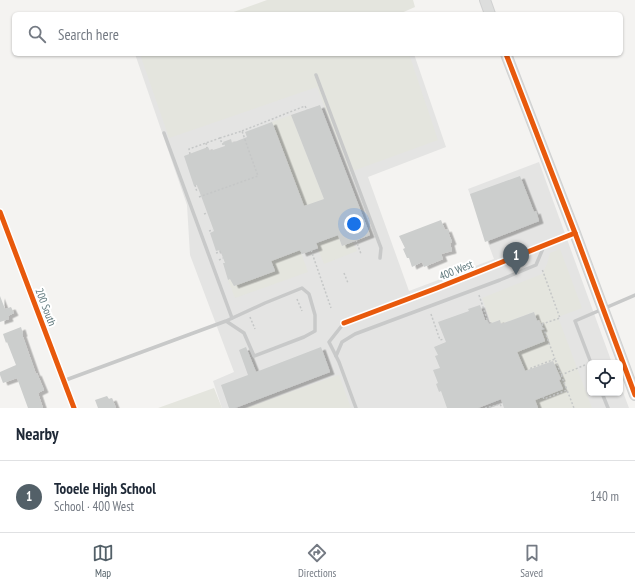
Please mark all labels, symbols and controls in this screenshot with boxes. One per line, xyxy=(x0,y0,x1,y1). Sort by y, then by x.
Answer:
search box xyxy=(12,12,623,56)
icon: search xyxy=(26,23,48,45)
text: Search here xyxy=(58,25,119,44)
your location xyxy=(344,214,364,234)
pin: 1 xyxy=(503,242,529,275)
street label: 400 West xyxy=(437,257,475,283)
street label: 200 South xyxy=(32,286,60,328)
map controls xyxy=(587,360,623,396)
button: locate xyxy=(587,360,623,396)
text: Nearby xyxy=(16,423,59,445)
text: Tooele High School xyxy=(54,479,156,498)
text: 1 xyxy=(26,488,32,505)
text: 140 m xyxy=(590,488,619,505)
text: School · 400 West xyxy=(54,498,134,515)
tab: Map xyxy=(92,542,114,580)
tab: Directions xyxy=(298,542,336,580)
tab: Saved xyxy=(520,542,543,580)

